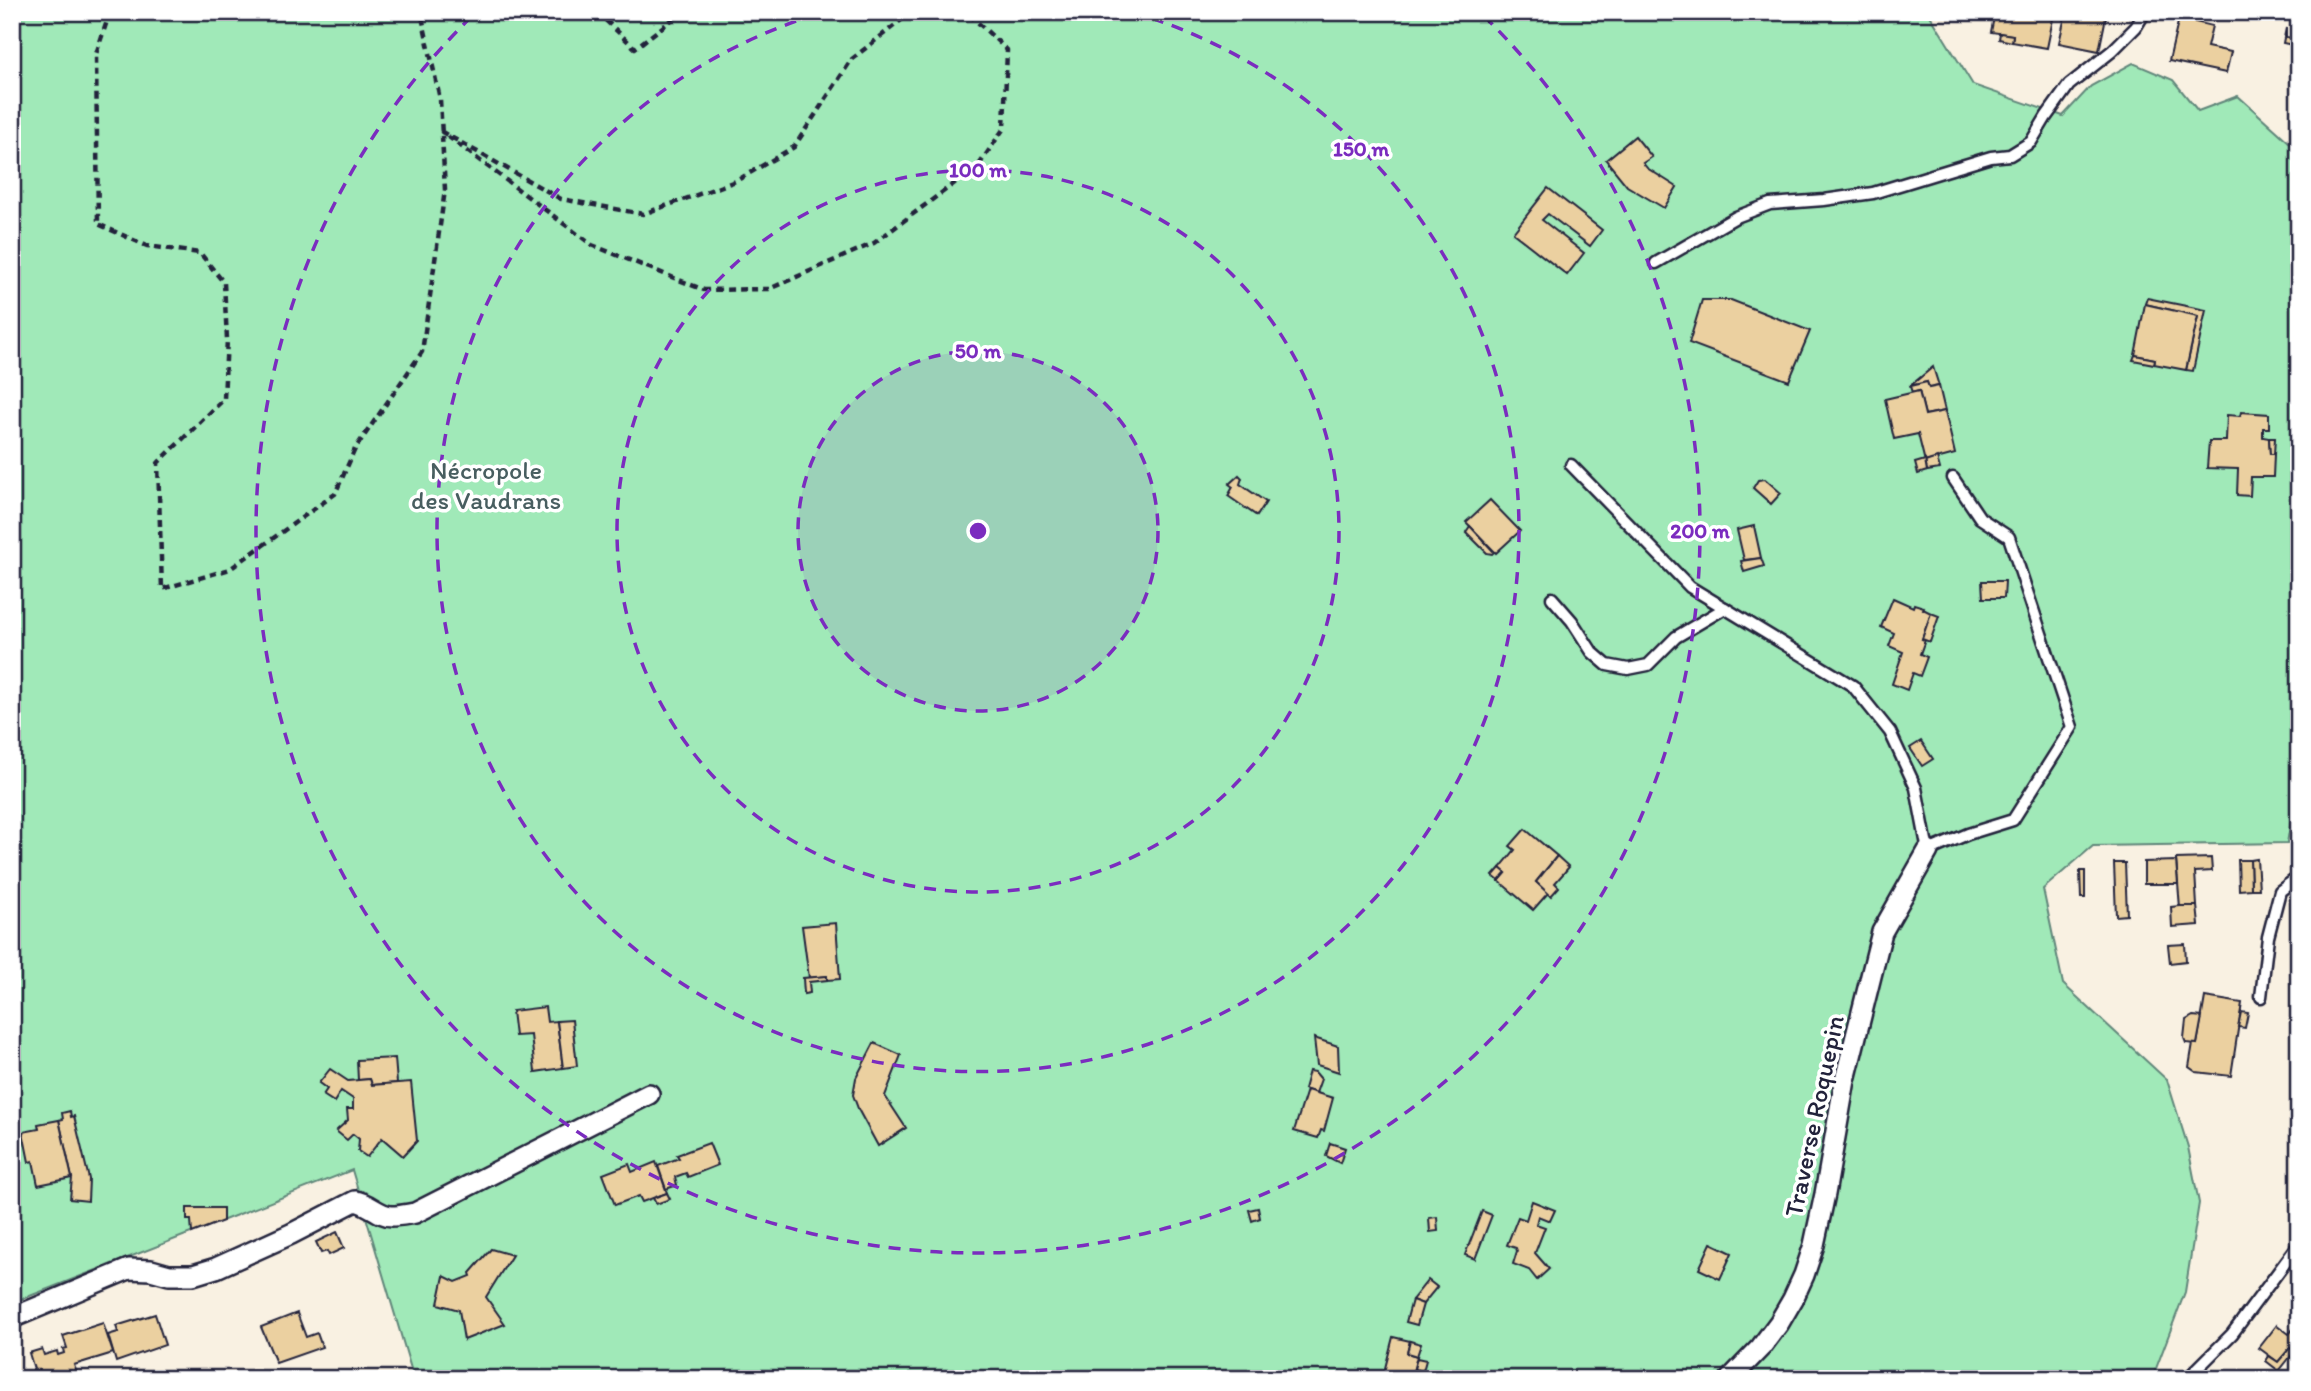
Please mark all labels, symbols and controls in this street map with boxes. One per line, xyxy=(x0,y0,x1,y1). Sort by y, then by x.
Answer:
text: 150 m xyxy=(1333,136,1389,161)
text: 100 m xyxy=(949,157,1007,182)
text: 50 m xyxy=(955,338,1002,363)
park label: Nécropole des Vaudrans xyxy=(411,454,561,516)
text: 200 m xyxy=(1670,518,1730,543)
centre of rings xyxy=(966,519,990,543)
street label: Traverse Roquepin xyxy=(1777,1012,1851,1220)

